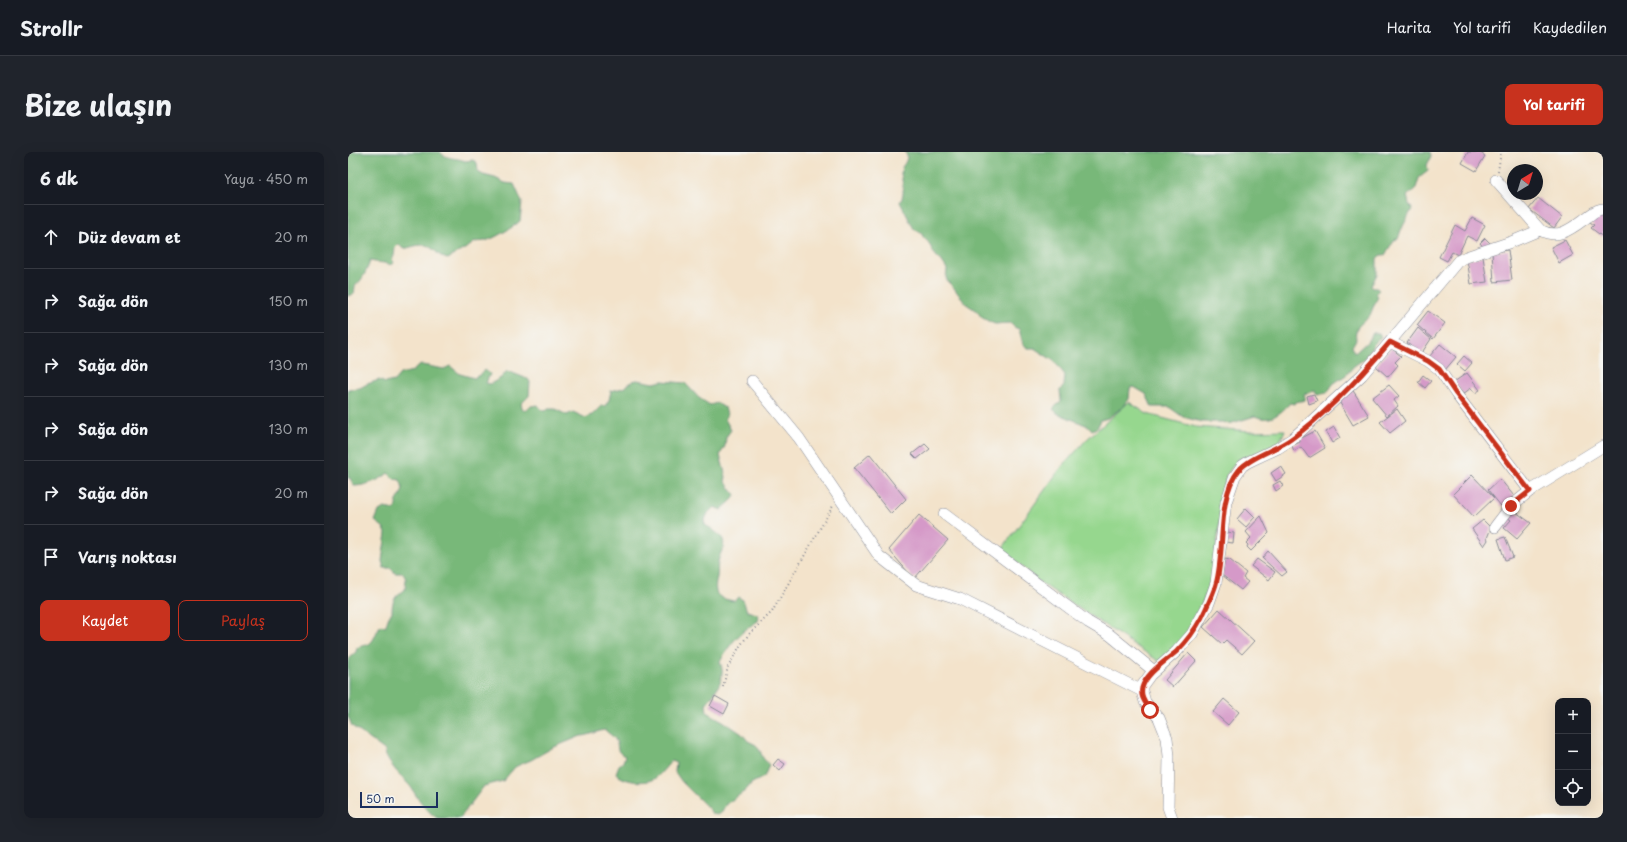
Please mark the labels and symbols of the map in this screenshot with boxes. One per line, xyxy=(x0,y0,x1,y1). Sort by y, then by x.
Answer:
north arrow xyxy=(1507,164,1543,200)
route end xyxy=(1502,497,1520,515)
route start xyxy=(1141,701,1159,719)
scale bar xyxy=(360,790,438,809)

